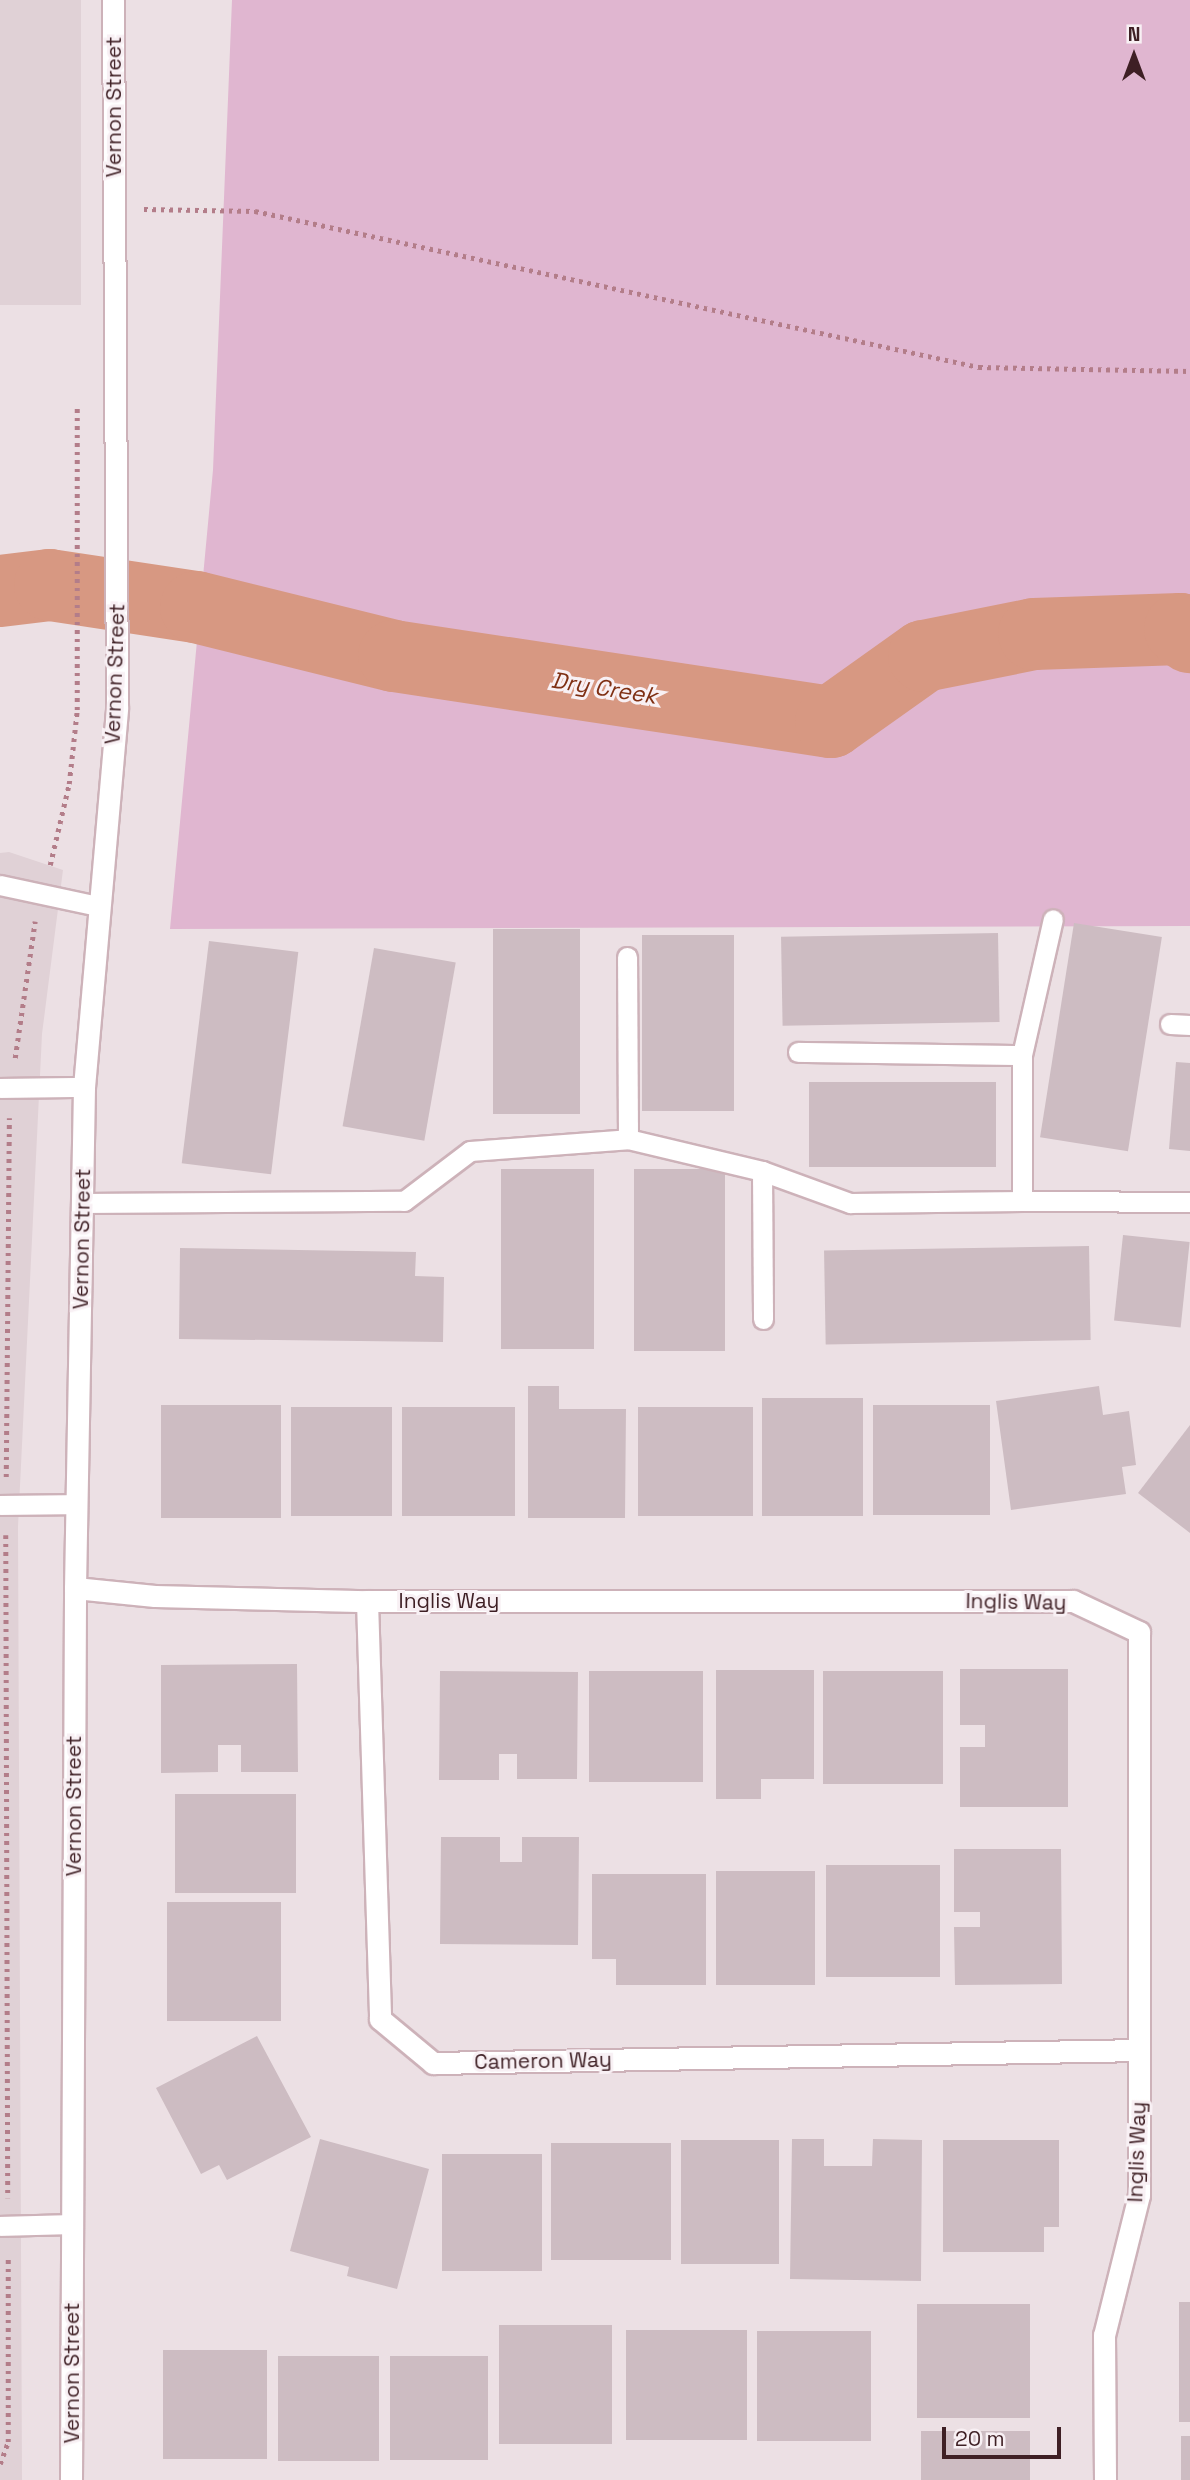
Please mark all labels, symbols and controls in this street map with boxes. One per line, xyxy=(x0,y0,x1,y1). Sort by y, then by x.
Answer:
north arrow xyxy=(1099,21,1169,91)
text: N xyxy=(1128,22,1140,47)
street label: Vernon Street xyxy=(101,37,127,177)
street label: Vernon Street xyxy=(100,603,130,745)
water label: Dry Creek xyxy=(549,666,659,710)
street label: Vernon Street xyxy=(68,1168,96,1310)
street label: Inglis Way xyxy=(398,1588,500,1614)
street label: Inglis Way xyxy=(965,1589,1067,1615)
street label: Vernon Street xyxy=(61,1736,87,1876)
street label: Cameron Way xyxy=(474,2047,612,2075)
street label: Inglis Way xyxy=(1123,2101,1151,2203)
street label: Vernon Street xyxy=(59,2303,85,2443)
scale bar xyxy=(945,2414,1064,2458)
text: 20 m xyxy=(955,2425,1005,2452)

